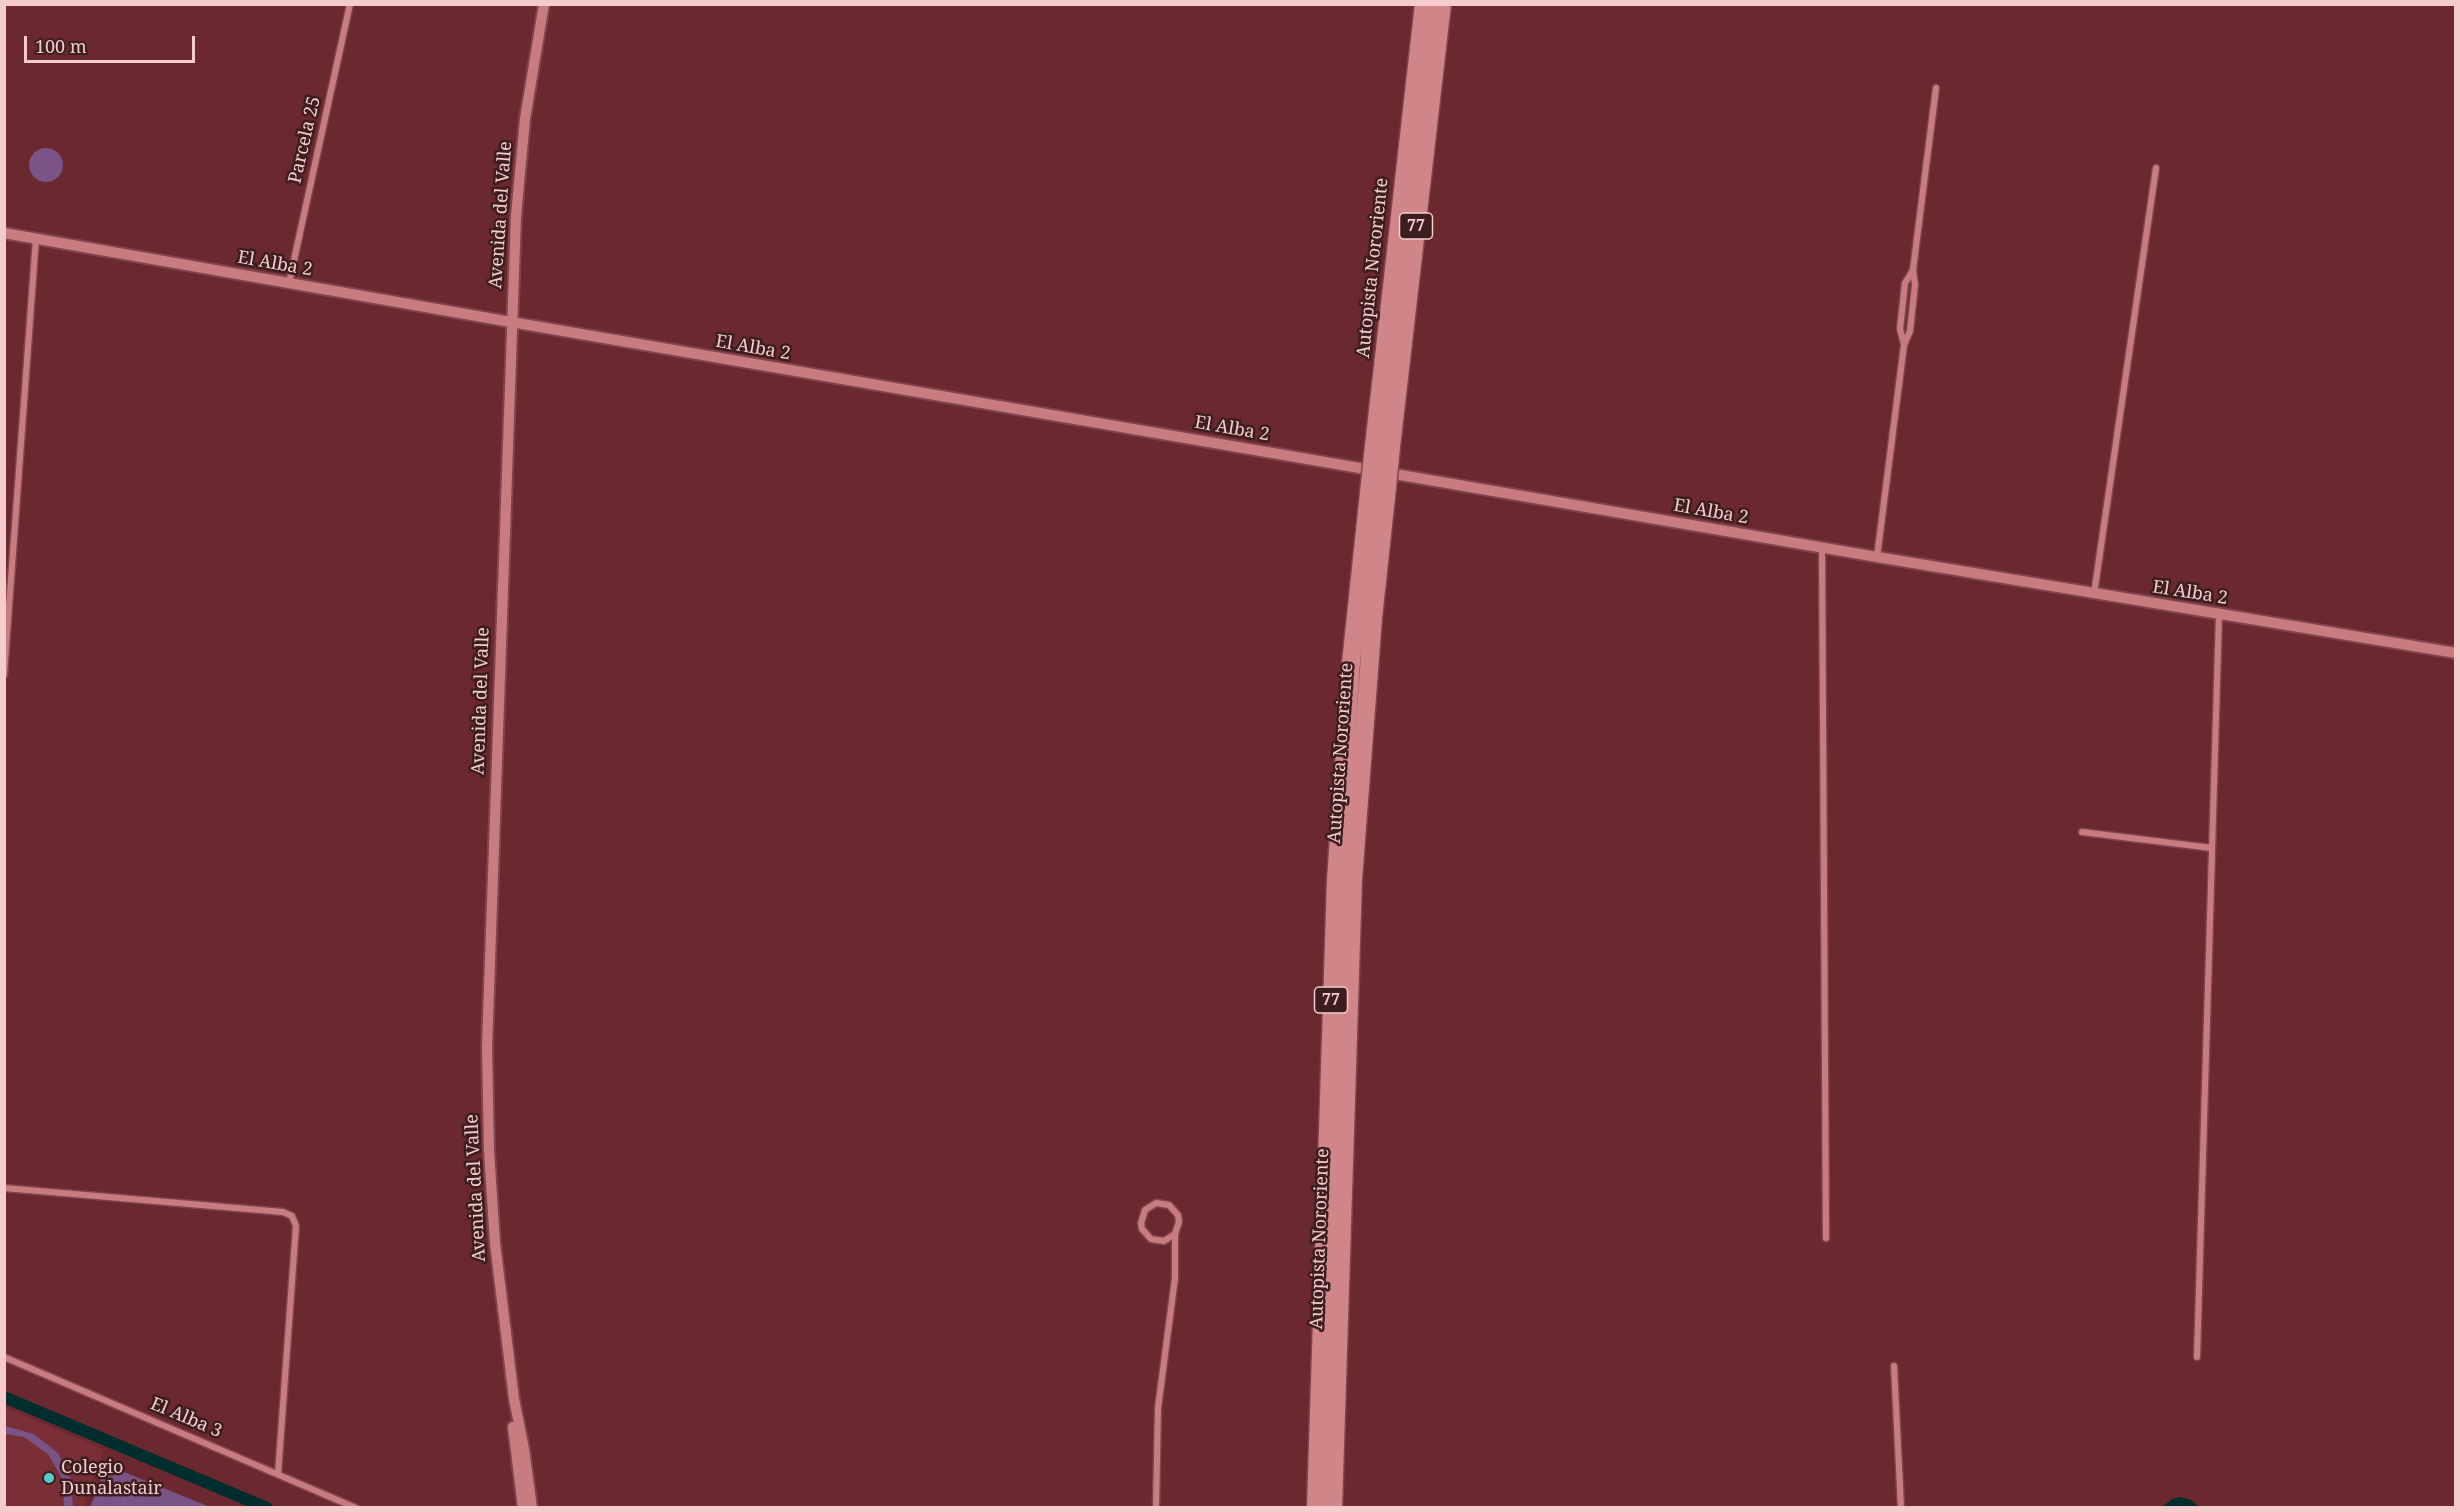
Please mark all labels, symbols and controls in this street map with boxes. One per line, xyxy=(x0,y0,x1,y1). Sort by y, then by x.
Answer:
scale bar xyxy=(27,24,198,62)
text: 100 m xyxy=(35,34,87,58)
street label: Parcela 25 xyxy=(285,94,325,186)
street label: Avenida del Valle xyxy=(485,141,517,289)
street label: Autopista Nororiente xyxy=(1353,177,1393,359)
road number: 77 xyxy=(1400,213,1432,239)
street label: El Alba 2 xyxy=(236,247,314,281)
street label: El Alba 2 xyxy=(714,331,792,365)
street label: El Alba 2 xyxy=(1193,412,1271,446)
street label: El Alba 2 xyxy=(1672,495,1750,529)
street label: El Alba 2 xyxy=(2151,576,2229,610)
street label: Avenida del Valle xyxy=(468,627,494,775)
street label: Autopista Nororiente xyxy=(1324,662,1358,844)
road number: 77 xyxy=(1314,987,1348,1013)
street label: Avenida del Valle xyxy=(461,1114,491,1262)
street label: Autopista Nororiente xyxy=(1306,1148,1334,1330)
street label: El Alba 3 xyxy=(147,1393,225,1443)
place label: Colegio Dunalastair xyxy=(61,1457,162,1500)
marker: Colegio Dunalastair xyxy=(42,1471,56,1485)

